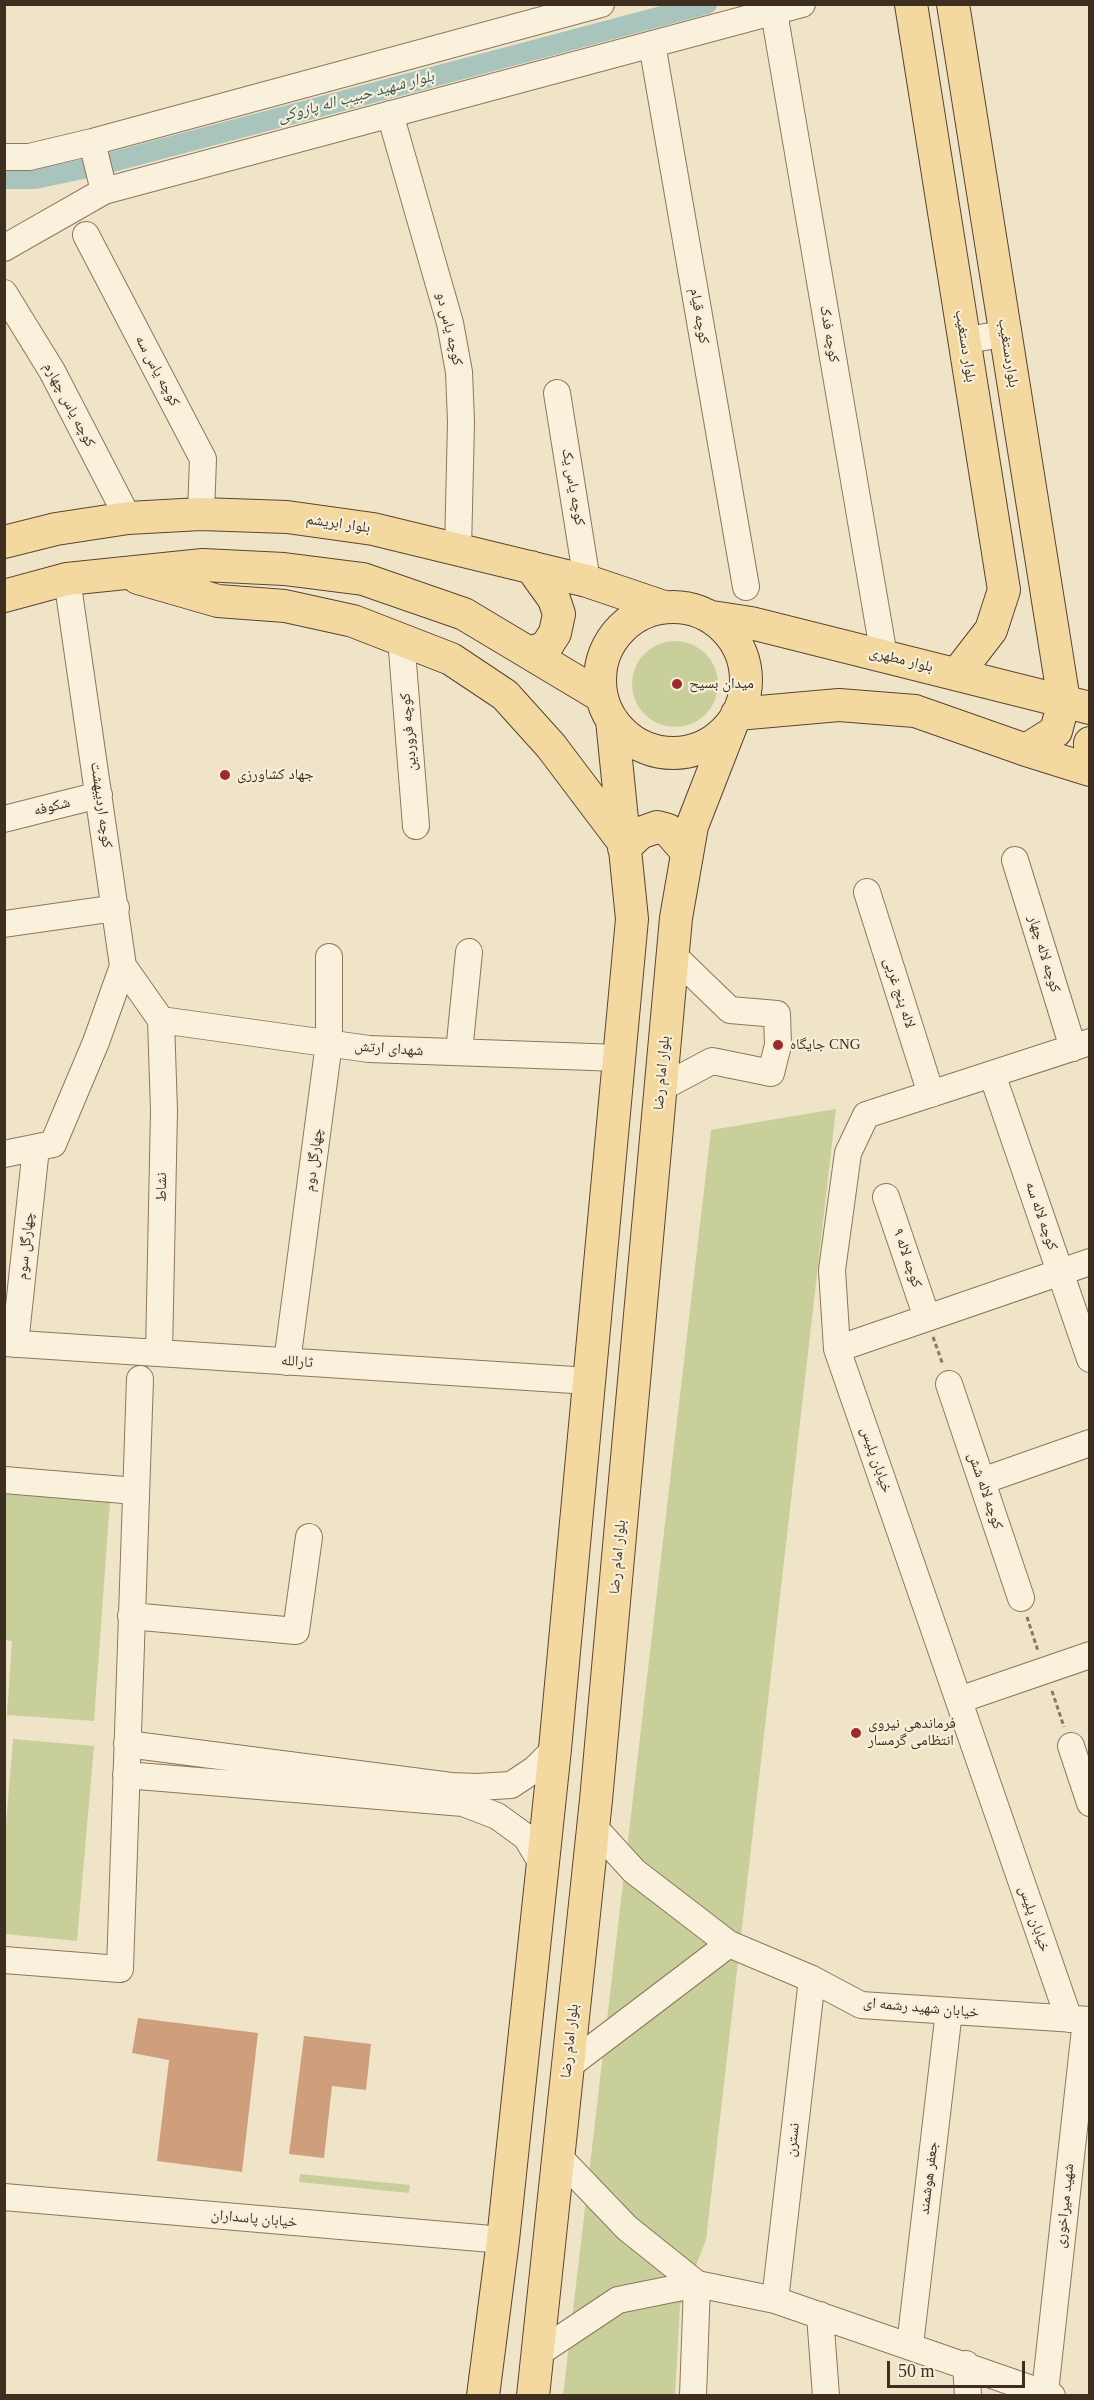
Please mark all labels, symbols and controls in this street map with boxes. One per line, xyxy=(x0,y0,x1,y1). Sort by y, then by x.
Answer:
water label: بلوار شهید حبیب اله پازوکی xyxy=(276,67,436,127)
street label: کوچه قیام xyxy=(685,287,713,345)
street label: کوچه یاس دو xyxy=(432,291,466,367)
street label: کوچه فدک xyxy=(815,304,843,364)
street label: بلوار دستغیب xyxy=(950,308,980,384)
street label: بلواردستغیب xyxy=(994,317,1022,389)
street label: کوچه یاس سه xyxy=(131,332,183,410)
street label: کوچه یاس چهارم xyxy=(39,360,99,450)
street label: کوچه یاس یک xyxy=(557,447,589,527)
street label: بلوار ابریشم xyxy=(305,511,371,537)
street label: بلوار مطهری xyxy=(867,643,935,677)
place label: میدان بسیح xyxy=(689,675,754,693)
marker: میدان بسیح xyxy=(670,677,684,691)
street label: کوچه فروردین xyxy=(397,692,421,772)
street label: کوچه اردیبهشت xyxy=(86,761,116,849)
place label: جهاد کشاورزی xyxy=(237,766,314,784)
marker: جهاد کشاورزی xyxy=(218,768,232,782)
street label: شکوفه xyxy=(32,794,72,820)
street label: کوچه لاله چهار xyxy=(1024,913,1064,995)
street label: لاله پنج غربی xyxy=(879,956,919,1030)
street label: بلوار امام رضا xyxy=(650,1035,674,1111)
place label: جایگاه CNG xyxy=(790,1036,861,1054)
street label: شهدای ارتش xyxy=(354,1038,424,1060)
marker: جایگاه CNG xyxy=(771,1038,785,1052)
street label: چهارگل دوم xyxy=(301,1127,327,1193)
street label: نشاط xyxy=(153,1172,171,1202)
street label: کوچه لاله سه xyxy=(1021,1179,1061,1253)
street label: چهارگل سوم xyxy=(14,1211,38,1281)
street label: کوچه لاله ۹ xyxy=(888,1226,926,1290)
street label: ثارالله xyxy=(280,1352,314,1372)
street label: خیابان پلیس xyxy=(856,1425,896,1495)
street label: کوچه لاله شش xyxy=(963,1450,1007,1532)
street label: بلوار امام رضا xyxy=(606,1519,630,1595)
place label: فرماندهی نیروی انتظامی گرمسار xyxy=(868,1715,956,1750)
marker: فرماندهی نیروی انتظامی گرمسار xyxy=(849,1726,863,1740)
street label: خیابان پلیس xyxy=(1014,1884,1054,1954)
street label: خیابان شهید رشمه ای xyxy=(862,1994,980,2022)
street label: بلوار امام رضا xyxy=(557,2003,583,2079)
street label: نسترن xyxy=(782,2122,804,2158)
street label: جعفر هوشمند xyxy=(916,2140,942,2216)
street label: شهید میراخوری xyxy=(1052,2163,1078,2249)
street label: خیابان پاسداران xyxy=(210,2206,298,2232)
scale bar xyxy=(890,2349,1028,2387)
text: 50 m xyxy=(898,2361,935,2381)

